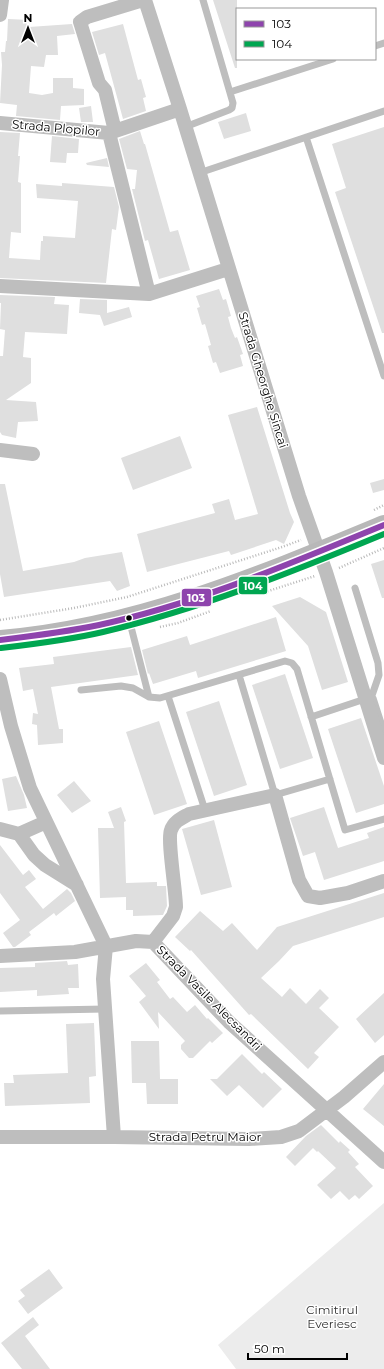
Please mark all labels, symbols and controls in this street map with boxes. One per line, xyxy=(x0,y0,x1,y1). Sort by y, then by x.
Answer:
north arrow xyxy=(8,8,48,48)
legend xyxy=(236,8,376,60)
text: N xyxy=(24,11,32,25)
text: 103 xyxy=(272,16,291,31)
text: 104 xyxy=(272,36,292,51)
street label: Strada Plopilor xyxy=(11,116,101,139)
street label: Strada Gheorghe Șincai xyxy=(236,310,291,450)
line badge: 104 xyxy=(238,576,268,595)
text: 104 xyxy=(243,579,263,593)
line badge: 103 xyxy=(181,588,212,607)
text: 103 xyxy=(187,591,206,605)
unlabelled marker xyxy=(124,613,134,623)
street label: Strada Vasile Alecsandri xyxy=(154,942,265,1053)
street label: Strada Petru Maior xyxy=(149,1129,262,1144)
park label: Cimitirul Everiesc xyxy=(306,1302,358,1331)
scale bar xyxy=(248,1335,347,1361)
text: 50 m xyxy=(254,1341,285,1356)

